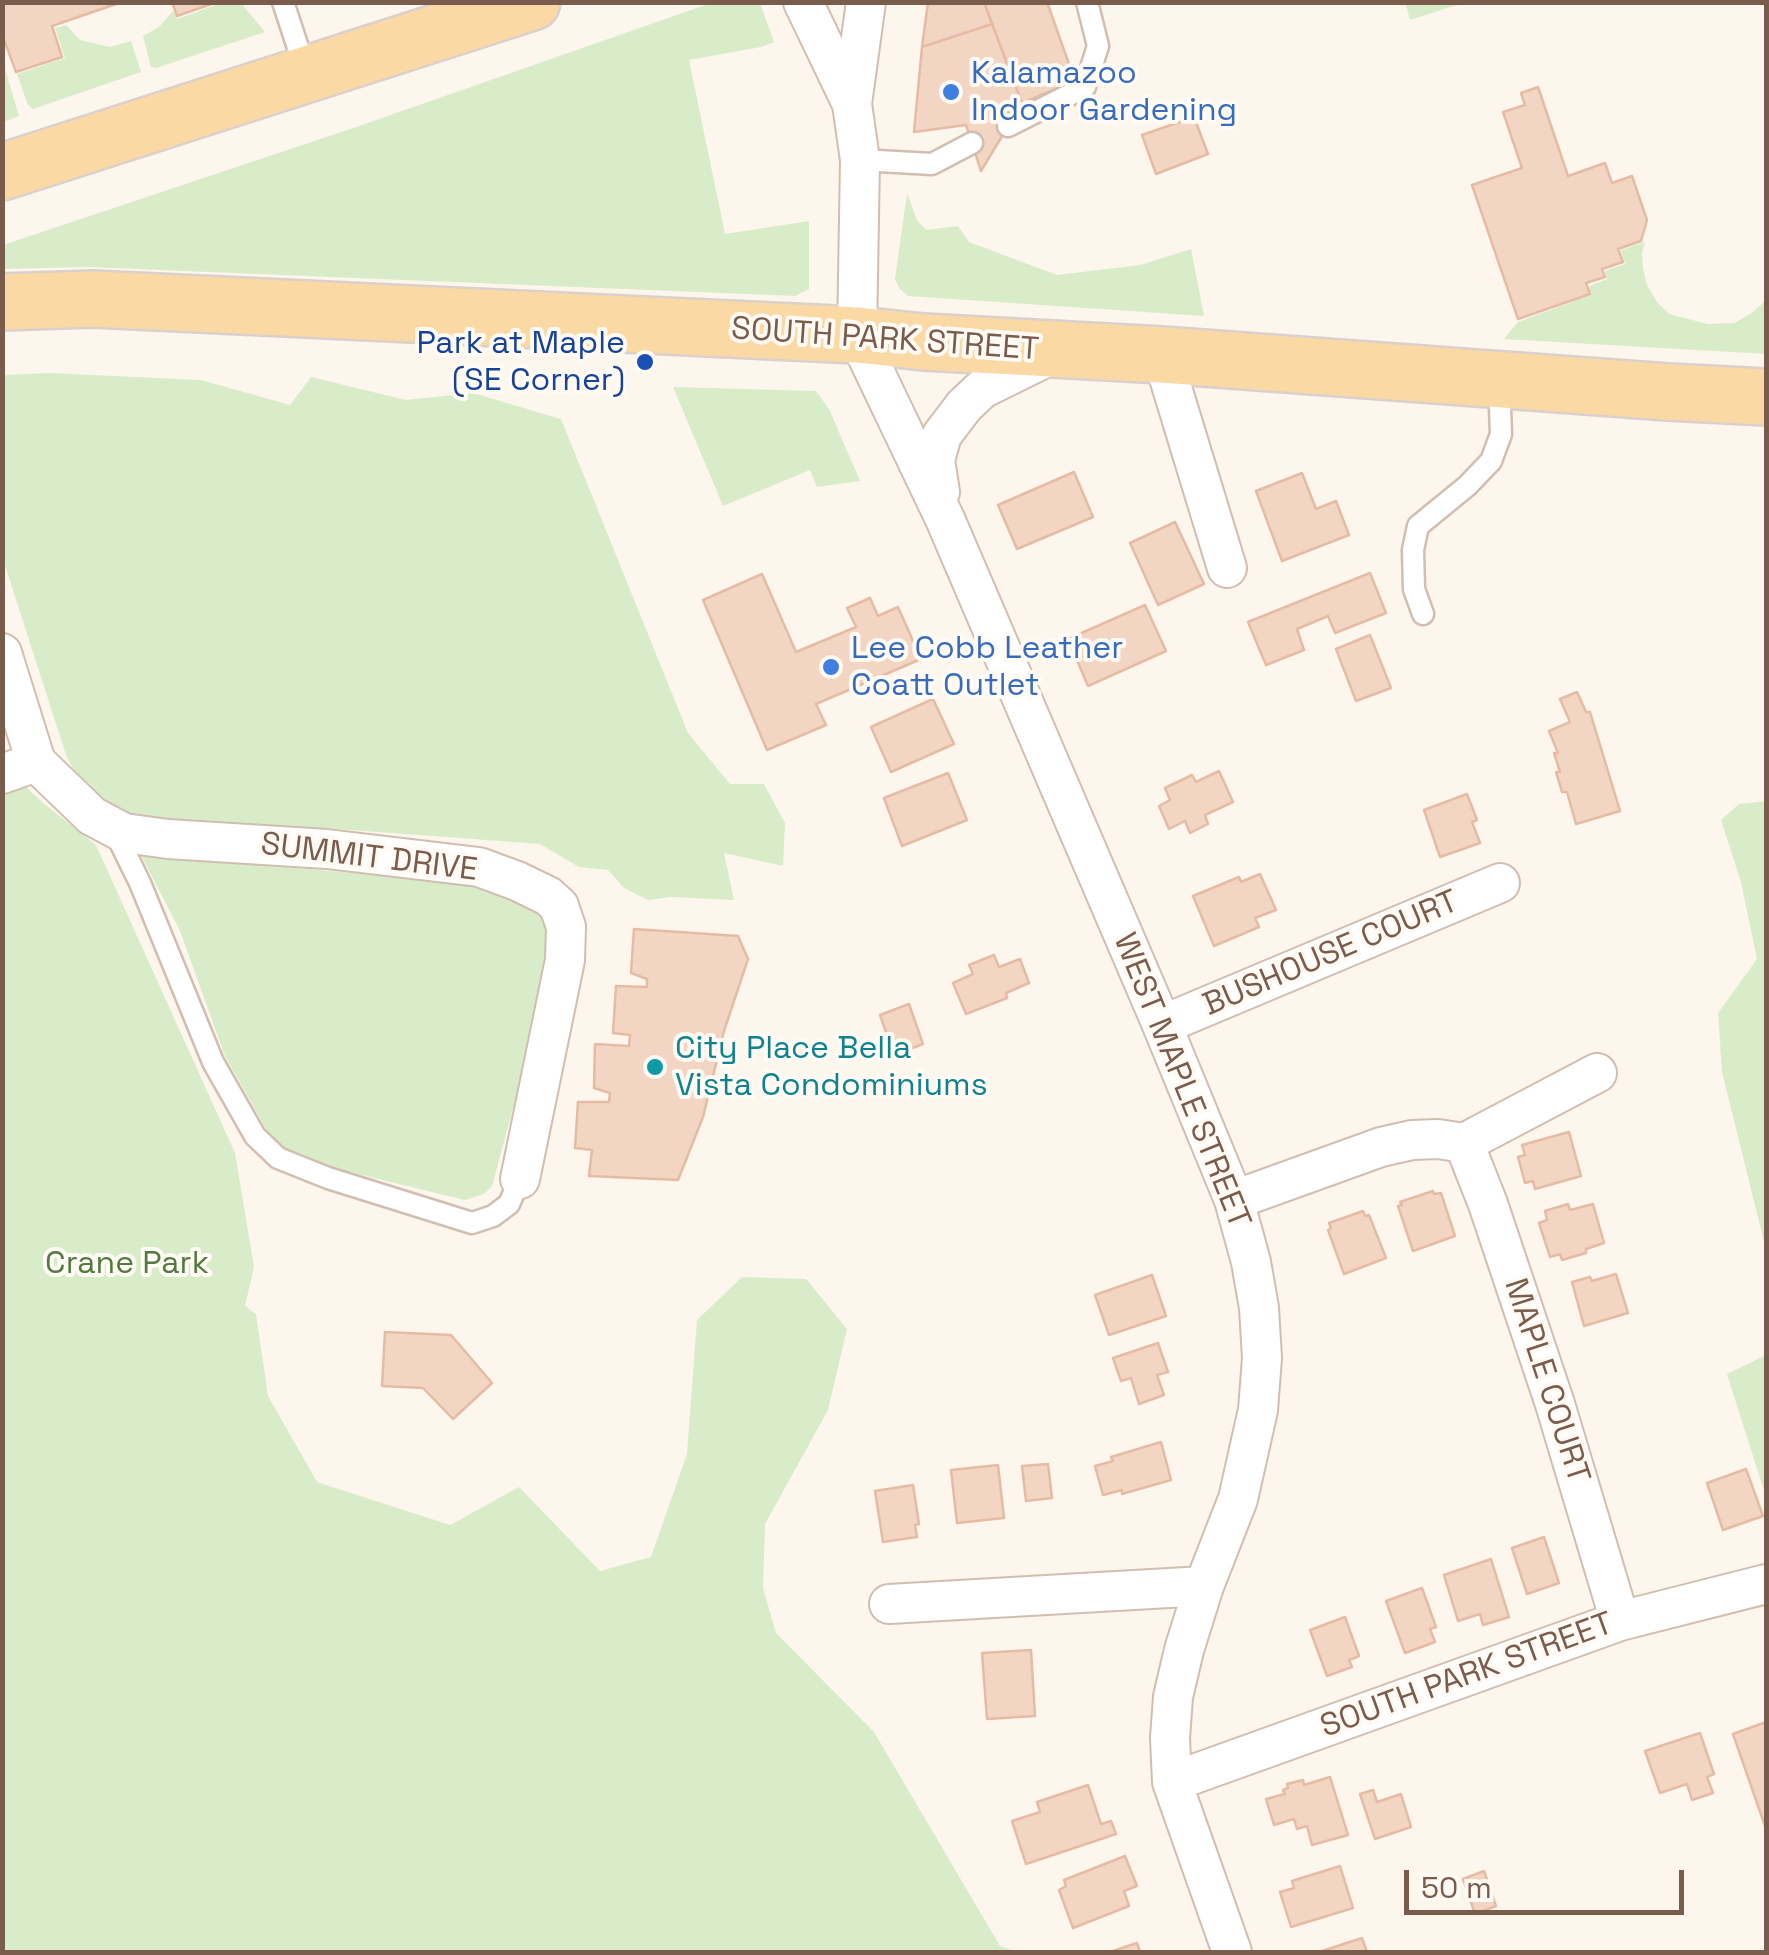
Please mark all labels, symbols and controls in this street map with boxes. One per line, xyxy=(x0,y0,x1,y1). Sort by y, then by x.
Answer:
place label: Kalamazoo Indoor Gardening xyxy=(971,55,1237,130)
marker: Kalamazoo Indoor Gardening xyxy=(940,81,962,103)
street label: SOUTH PARK STREET xyxy=(730,310,1040,370)
place label: Park at Maple (SE Corner) xyxy=(416,325,625,400)
marker: Park at Maple (SE Corner) xyxy=(634,351,656,373)
place label: Lee Cobb Leather Coatt Outlet xyxy=(851,630,1123,705)
marker: Lee Cobb Leather Coatt Outlet xyxy=(820,656,842,678)
street label: SUMMIT DRIVE xyxy=(258,826,480,890)
street label: BUSHOUSE COURT xyxy=(1198,883,1464,1025)
street label: WEST MAPLE STREET xyxy=(1104,928,1258,1234)
place label: City Place Bella Vista Condominiums xyxy=(675,1030,988,1105)
marker: City Place Bella Vista Condominiums xyxy=(644,1056,666,1078)
park label: Crane Park xyxy=(45,1245,209,1283)
street label: MAPLE COURT xyxy=(1495,1274,1597,1488)
street label: SOUTH PARK STREET xyxy=(1316,1605,1618,1747)
scale bar xyxy=(1409,1850,1689,1912)
text: 50 m xyxy=(1421,1868,1492,1907)

